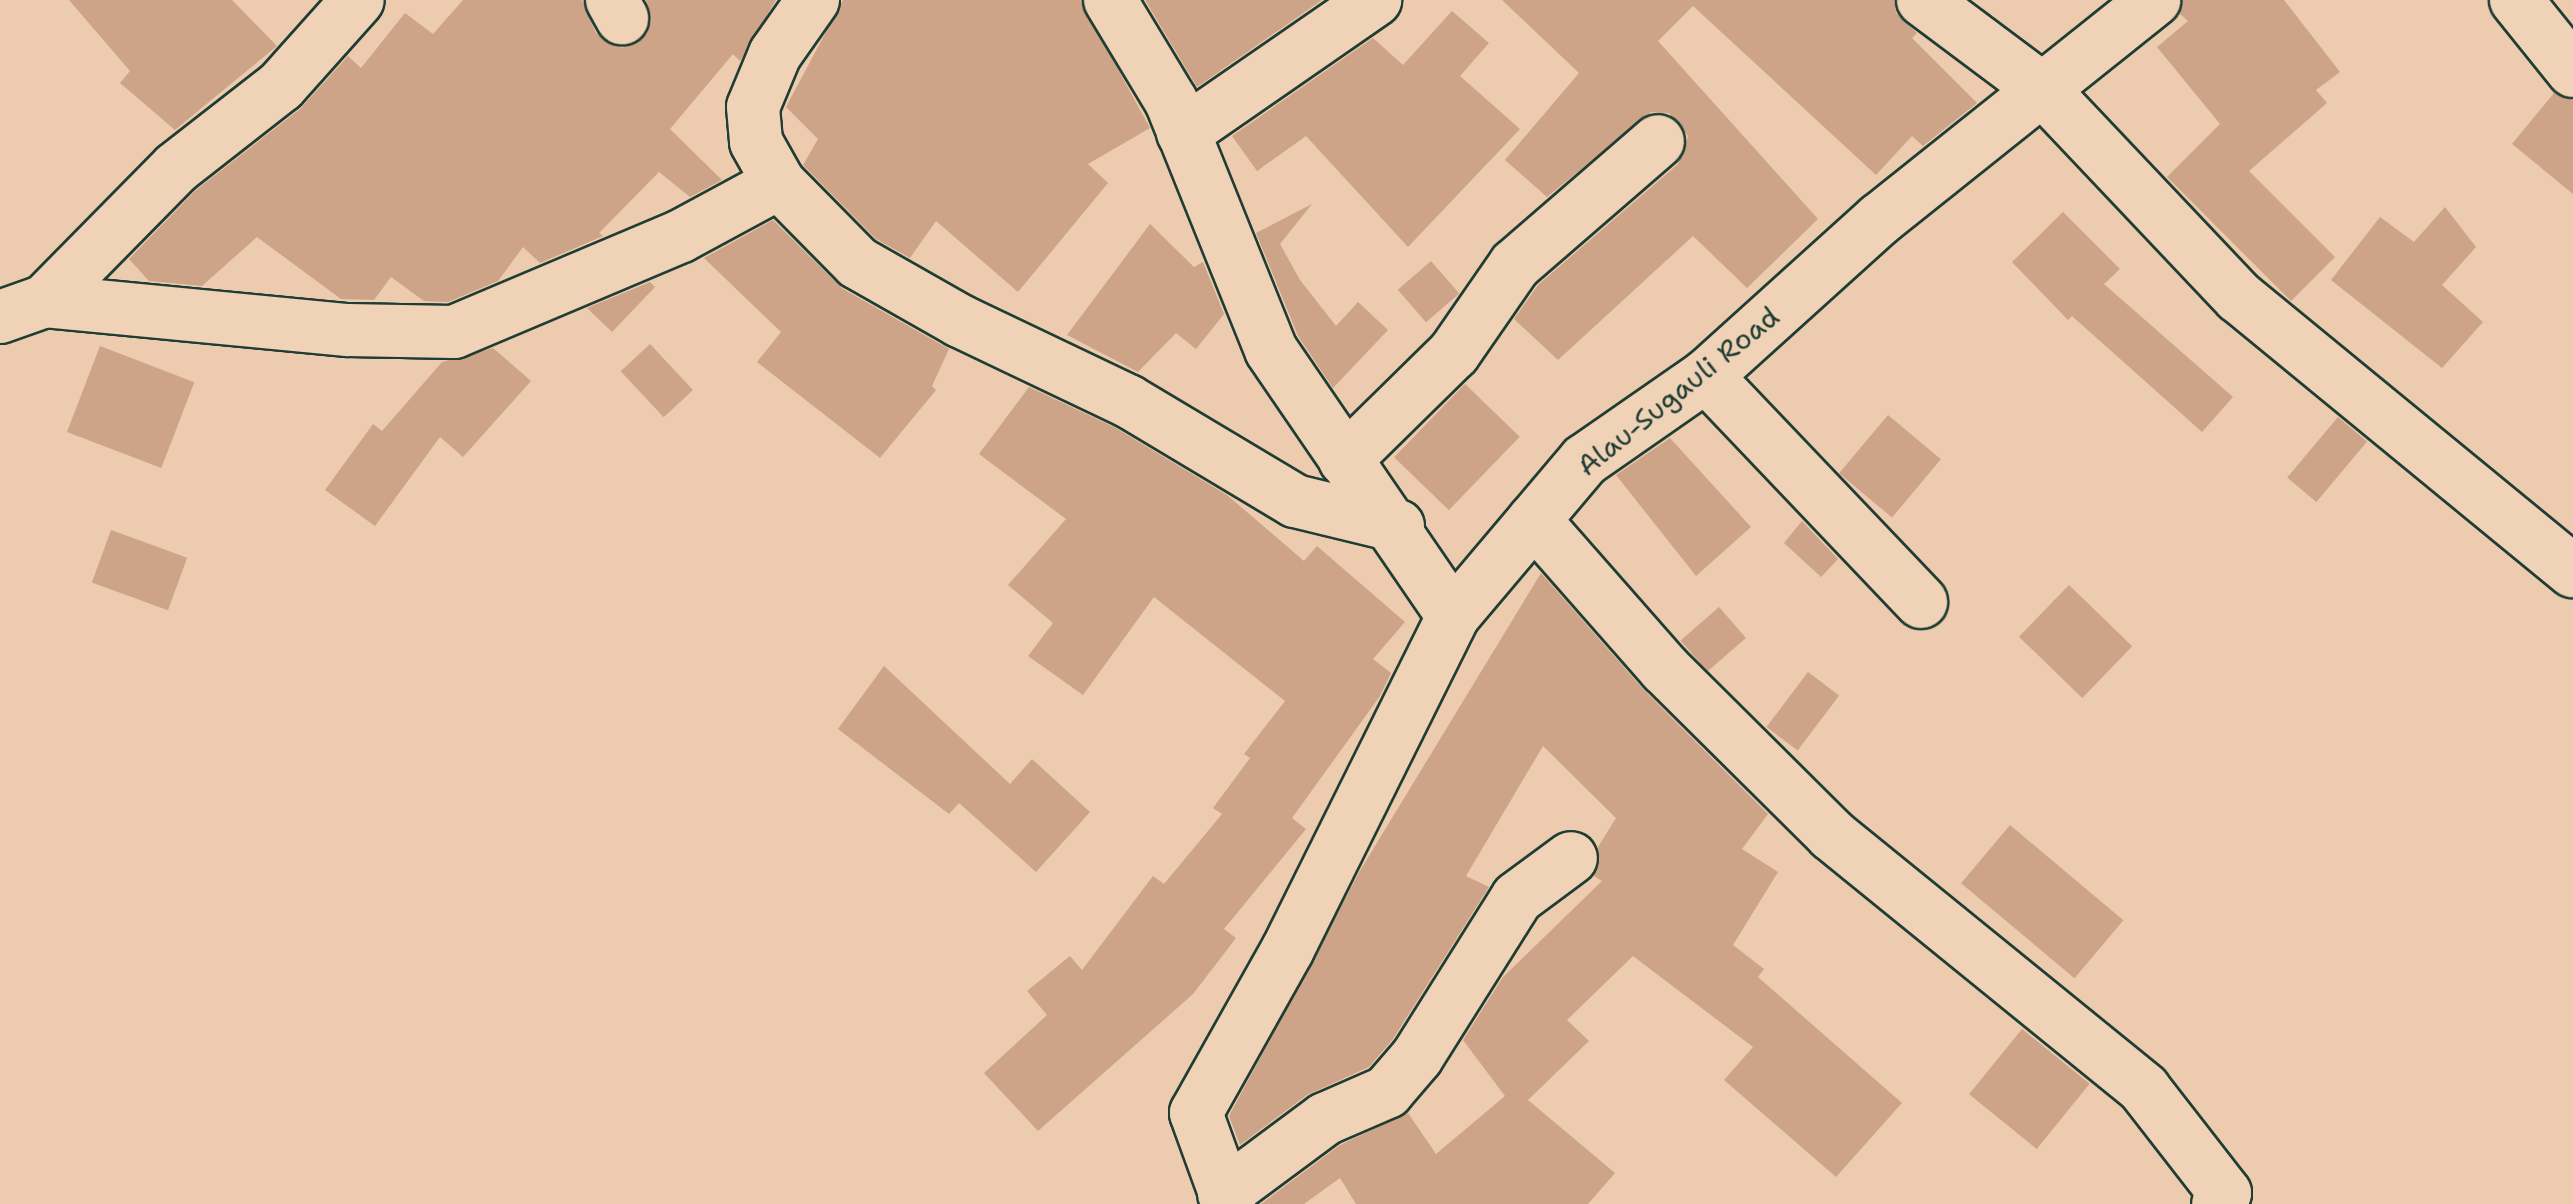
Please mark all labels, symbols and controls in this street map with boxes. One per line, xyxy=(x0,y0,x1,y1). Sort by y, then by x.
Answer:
street label: Alau-Sugauli Road xyxy=(1570,299,1786,483)

